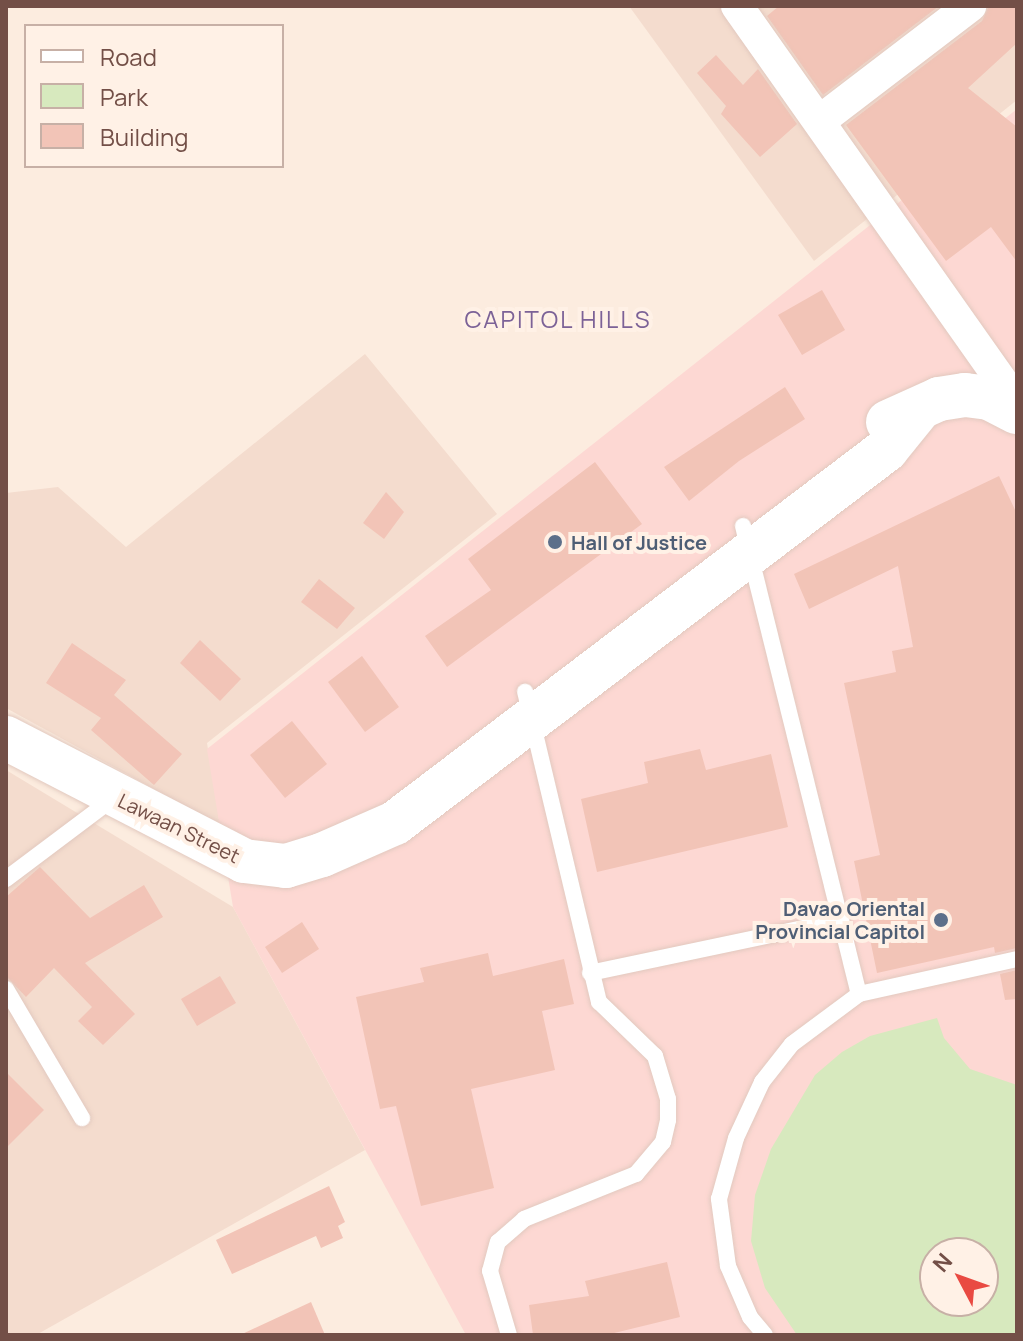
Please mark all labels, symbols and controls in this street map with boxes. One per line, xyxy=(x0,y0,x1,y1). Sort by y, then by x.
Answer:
legend xyxy=(24,24,284,168)
text: Road xyxy=(100,40,157,73)
text: Park xyxy=(100,80,148,113)
text: Building xyxy=(100,120,188,153)
district label: CAPITOL HILLS xyxy=(464,305,652,333)
place label: Hall of Justice xyxy=(571,530,707,554)
marker: Hall of Justice xyxy=(546,533,564,551)
street label: Lawaan Street xyxy=(114,788,244,868)
place label: Davao Oriental Provincial Capitol xyxy=(755,896,925,943)
marker: Davao Oriental Provincial Capitol xyxy=(932,911,950,929)
north arrow xyxy=(919,1237,999,1317)
text: N xyxy=(926,1247,959,1278)

